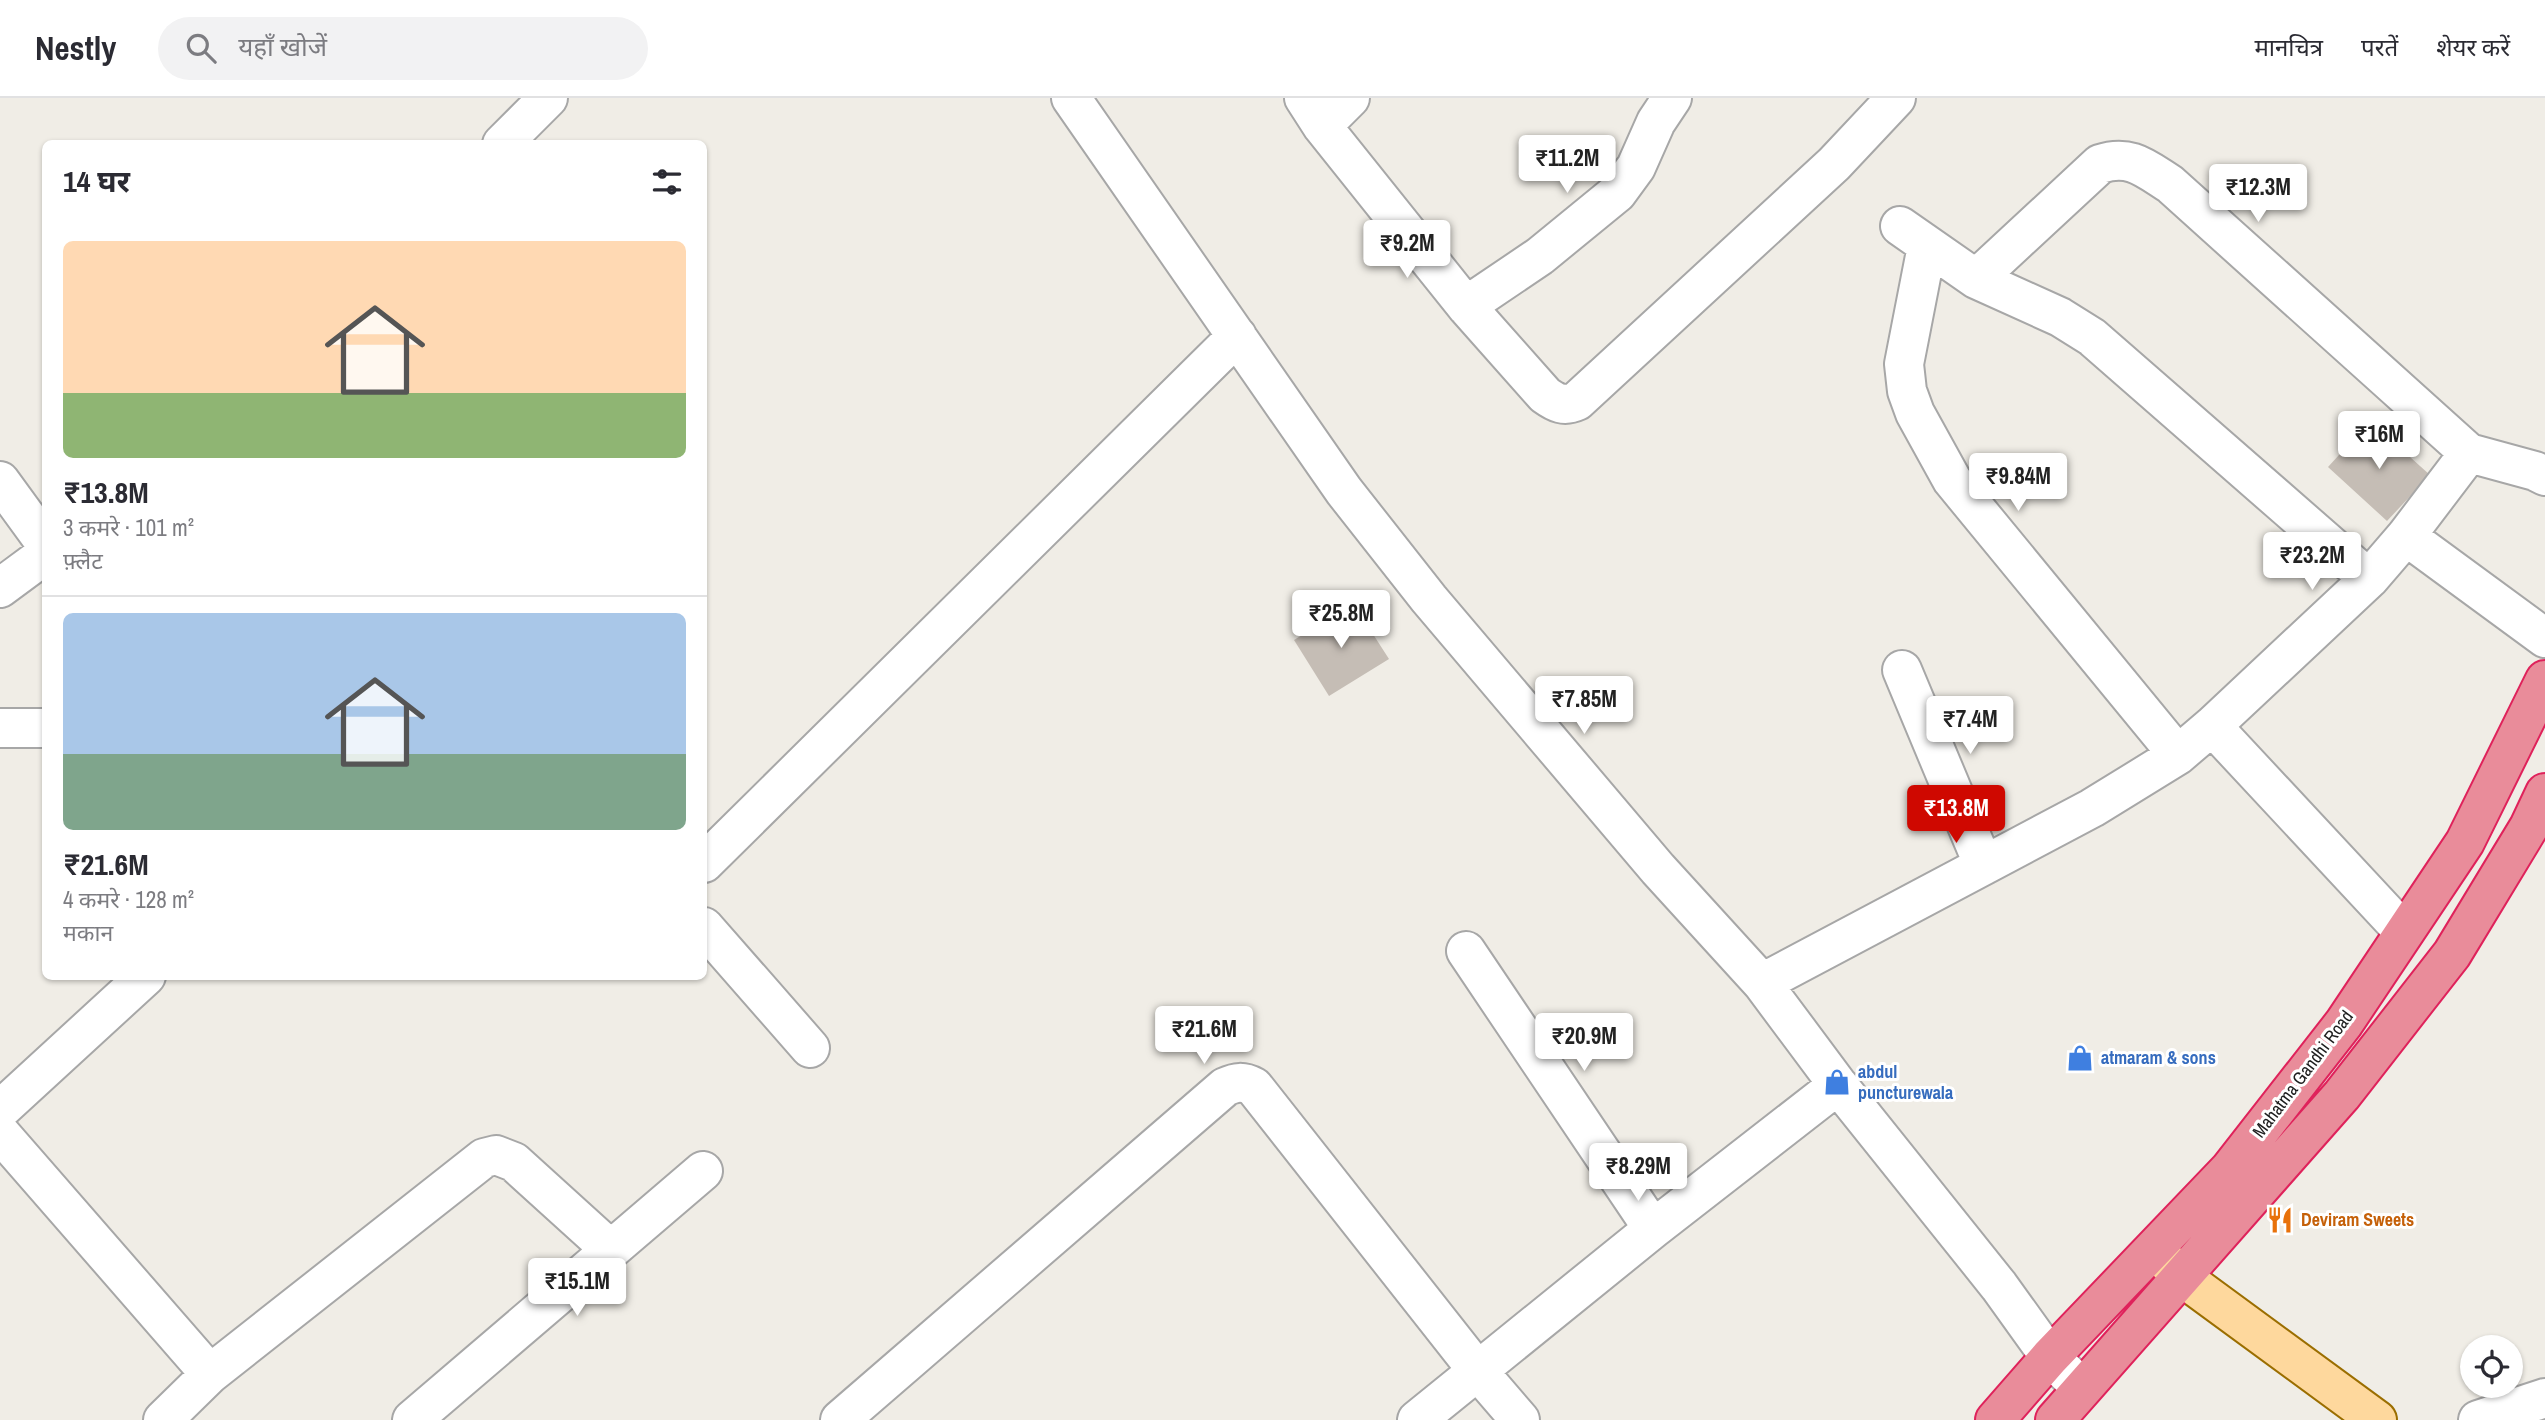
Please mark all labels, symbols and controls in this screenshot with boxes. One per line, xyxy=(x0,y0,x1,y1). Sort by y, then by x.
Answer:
search box xyxy=(158,17,648,80)
text: Nestly xyxy=(35,26,116,70)
icon: search xyxy=(182,29,220,67)
text: यहाँ खोजें xyxy=(238,29,327,64)
text: मानचित्र xyxy=(2254,31,2323,63)
text: परतें xyxy=(2361,31,2398,63)
text: शेयर करें xyxy=(2436,31,2510,63)
pin: ₹11.2M xyxy=(1510,136,1624,195)
text: ₹11.2M xyxy=(1535,142,1599,173)
text: 14 घर xyxy=(63,161,130,201)
icon: filters xyxy=(648,163,686,201)
pin: ₹12.3M xyxy=(2201,164,2315,224)
text: ₹12.3M xyxy=(2225,171,2291,202)
pin: ₹9.2M xyxy=(1358,220,1456,280)
text: ₹9.2M xyxy=(1379,227,1435,258)
icon: home xyxy=(312,287,438,413)
pin: ₹16M xyxy=(2338,412,2420,471)
text: ₹16M xyxy=(2354,418,2404,449)
pin: ₹9.84M xyxy=(1961,454,2075,513)
text: ₹9.84M xyxy=(1985,460,2051,491)
text: ₹13.8M xyxy=(63,472,149,512)
text: 3 कमरे · 101 m² xyxy=(63,512,194,543)
pin: ₹23.2M xyxy=(2255,532,2369,592)
text: ₹23.2M xyxy=(2279,539,2345,570)
text: फ़्लैट xyxy=(63,545,103,576)
pin: ₹25.8M xyxy=(1284,590,1398,650)
text: ₹25.8M xyxy=(1308,597,1374,628)
icon: home xyxy=(312,659,438,785)
pin: ₹7.85M xyxy=(1527,676,1641,736)
text: ₹7.85M xyxy=(1551,683,1617,714)
pin: ₹7.4M xyxy=(1921,696,2019,756)
text: ₹7.4M xyxy=(1942,703,1998,734)
pin: ₹13.8M xyxy=(1899,786,2013,845)
text: ₹13.8M xyxy=(1923,792,1989,823)
text: ₹21.6M xyxy=(63,844,149,884)
text: 4 कमरे · 128 m² xyxy=(63,884,194,915)
text: मकान xyxy=(63,917,113,948)
street label: Mahatma Gandhi Road xyxy=(2246,1005,2359,1142)
pin: ₹21.6M xyxy=(1147,1006,1261,1066)
text: ₹21.6M xyxy=(1171,1013,1237,1044)
pin: ₹20.9M xyxy=(1527,1014,1641,1073)
text: ₹20.9M xyxy=(1551,1020,1617,1051)
shop icon: atmaram & sons xyxy=(2065,1043,2095,1073)
place label: atmaram & sons xyxy=(2101,1045,2216,1070)
place label: abdul puncturewala xyxy=(1858,1059,1954,1105)
shop icon: abdul puncturewala xyxy=(1822,1067,1852,1097)
pin: ₹8.29M xyxy=(1581,1144,1695,1203)
text: ₹8.29M xyxy=(1605,1150,1671,1181)
restaurant icon: Deviram Sweets xyxy=(2265,1205,2295,1235)
place label: Deviram Sweets xyxy=(2301,1207,2414,1232)
pin: ₹15.1M xyxy=(520,1258,634,1318)
text: ₹15.1M xyxy=(544,1265,610,1296)
map controls xyxy=(2460,1335,2523,1398)
button: locate xyxy=(2460,1335,2523,1398)

